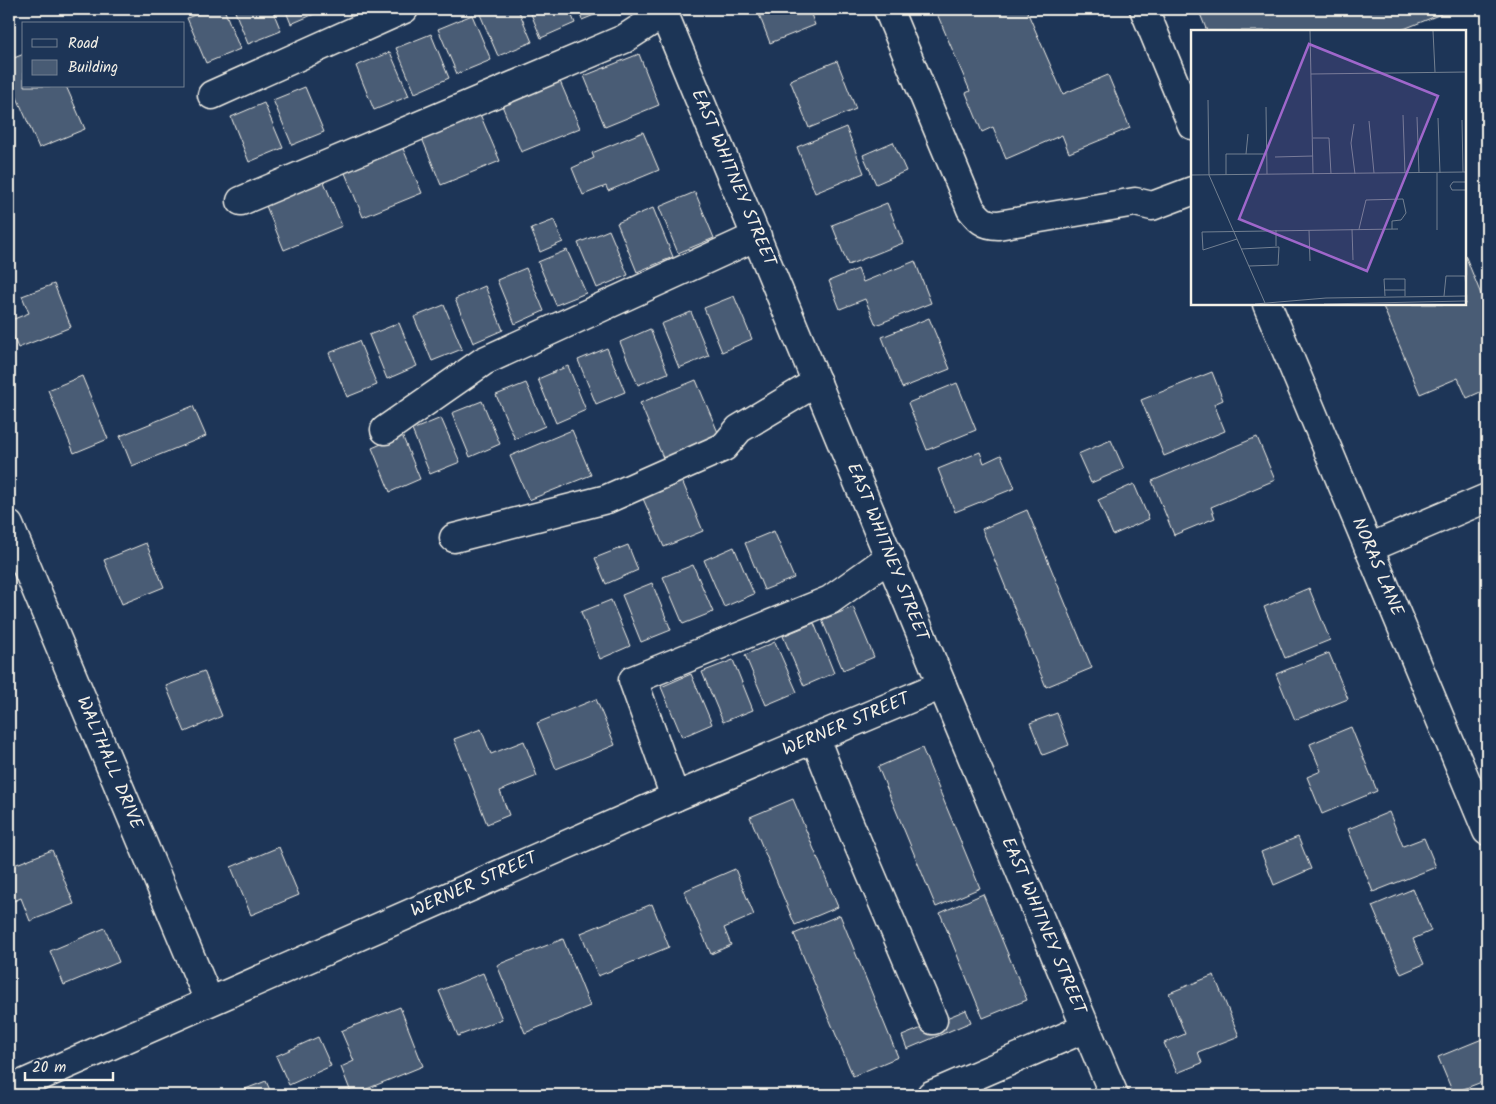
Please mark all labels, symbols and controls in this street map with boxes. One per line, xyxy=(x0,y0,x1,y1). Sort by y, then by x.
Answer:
legend xyxy=(22,22,185,88)
inset map xyxy=(1191,30,1466,305)
text: Road xyxy=(68,32,99,56)
text: Building xyxy=(68,56,118,80)
street label: EAST WHITNEY STREET xyxy=(683,85,784,272)
street label: EAST WHITNEY STREET xyxy=(838,459,937,647)
street label: NORAS LANE xyxy=(1343,513,1411,621)
street label: WERNER STREET xyxy=(778,685,915,765)
street label: WALTHALL DRIVE xyxy=(68,692,150,835)
street label: EAST WHITNEY STREET xyxy=(993,833,1094,1020)
street label: WERNER STREET xyxy=(406,844,543,926)
scale bar xyxy=(25,1049,112,1081)
text: 20 m xyxy=(32,1056,66,1080)

